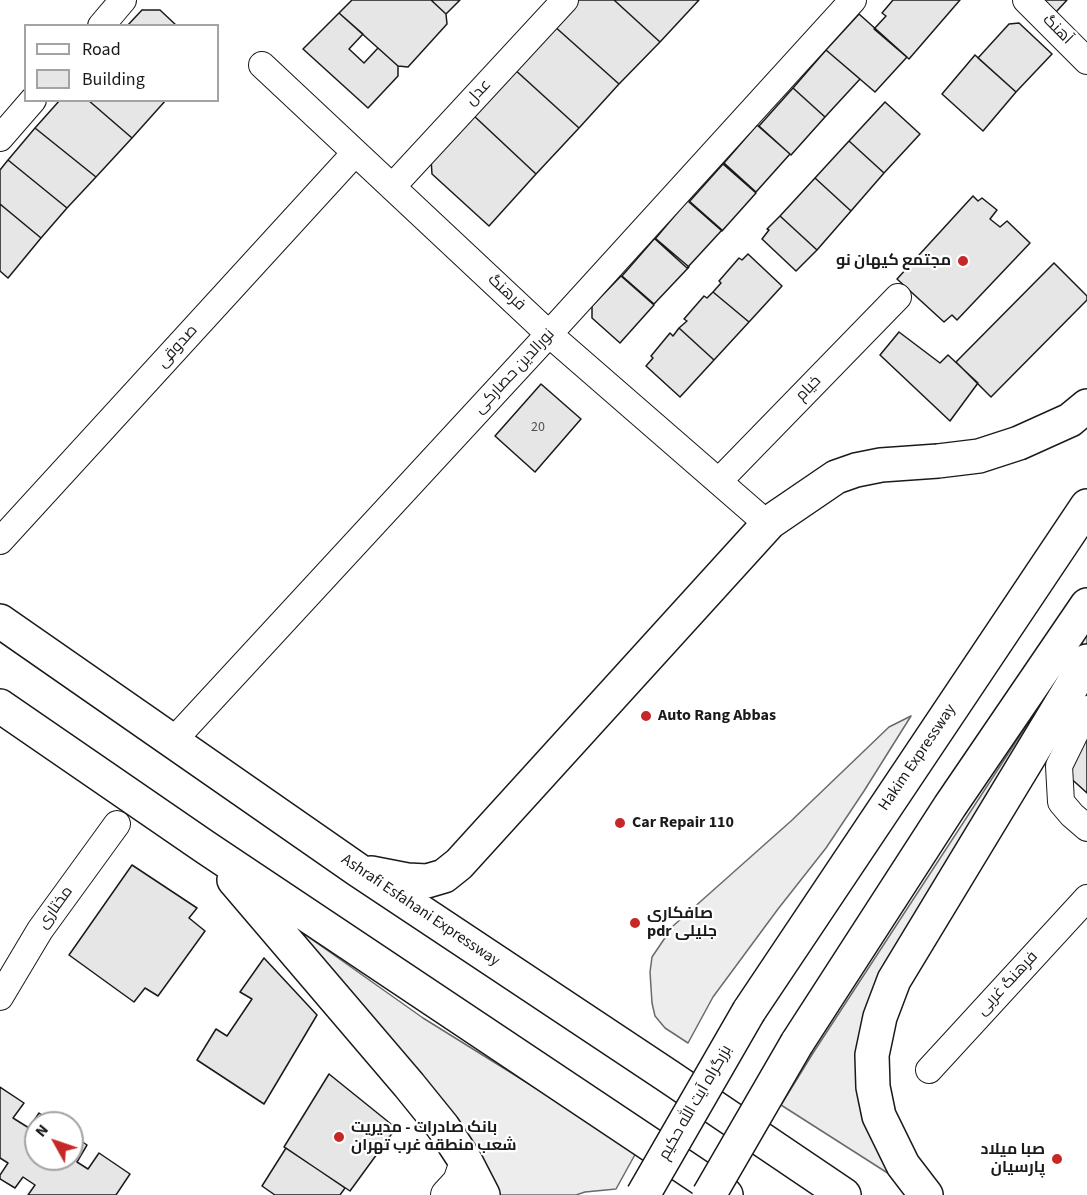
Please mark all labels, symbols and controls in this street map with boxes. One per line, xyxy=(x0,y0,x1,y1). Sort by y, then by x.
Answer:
street label: آهنگ xyxy=(1038,11,1076,49)
legend xyxy=(24,24,219,102)
text: Road xyxy=(82,37,121,62)
text: Building xyxy=(82,67,145,92)
street label: عدل xyxy=(462,76,496,110)
place label: مجتمع کیهان نو xyxy=(836,251,951,271)
marker: مجتمع کیهان نو xyxy=(956,254,970,268)
street label: فرهنگ xyxy=(483,271,529,315)
street label: صدوقی xyxy=(154,322,202,372)
street label: نورالدین حصارکی xyxy=(471,326,559,418)
street label: خیام xyxy=(792,372,826,406)
house number: 20 xyxy=(531,420,545,436)
street label: Hakim Expressway xyxy=(875,701,961,815)
place label: Auto Rang Abbas xyxy=(658,706,776,726)
marker: Auto Rang Abbas xyxy=(639,709,653,723)
place label: Car Repair 110 xyxy=(632,813,734,833)
marker: Car Repair 110 xyxy=(613,816,627,830)
street label: Ashrafi Esfahani Expressway xyxy=(337,851,503,971)
street label: مختاری xyxy=(34,883,78,933)
place label: صافکاری pdr جلیلی xyxy=(647,904,717,942)
marker: صافکاری pdr جلیلی xyxy=(628,916,642,930)
street label: فرهنگ غربی xyxy=(973,948,1043,1020)
street label: بزرگراه آیت الله حکیم xyxy=(655,1042,737,1164)
north arrow xyxy=(24,1111,84,1171)
place label: بانک صادرات - مدیریت شعب منطقه غرب تهران xyxy=(351,1118,517,1156)
text: N xyxy=(30,1120,54,1142)
marker: بانک صادرات - مدیریت شعب منطقه غرب تهران xyxy=(332,1130,346,1144)
place label: صبا میلاد پارسیان xyxy=(981,1140,1045,1178)
marker: صبا میلاد پارسیان xyxy=(1050,1152,1064,1166)

